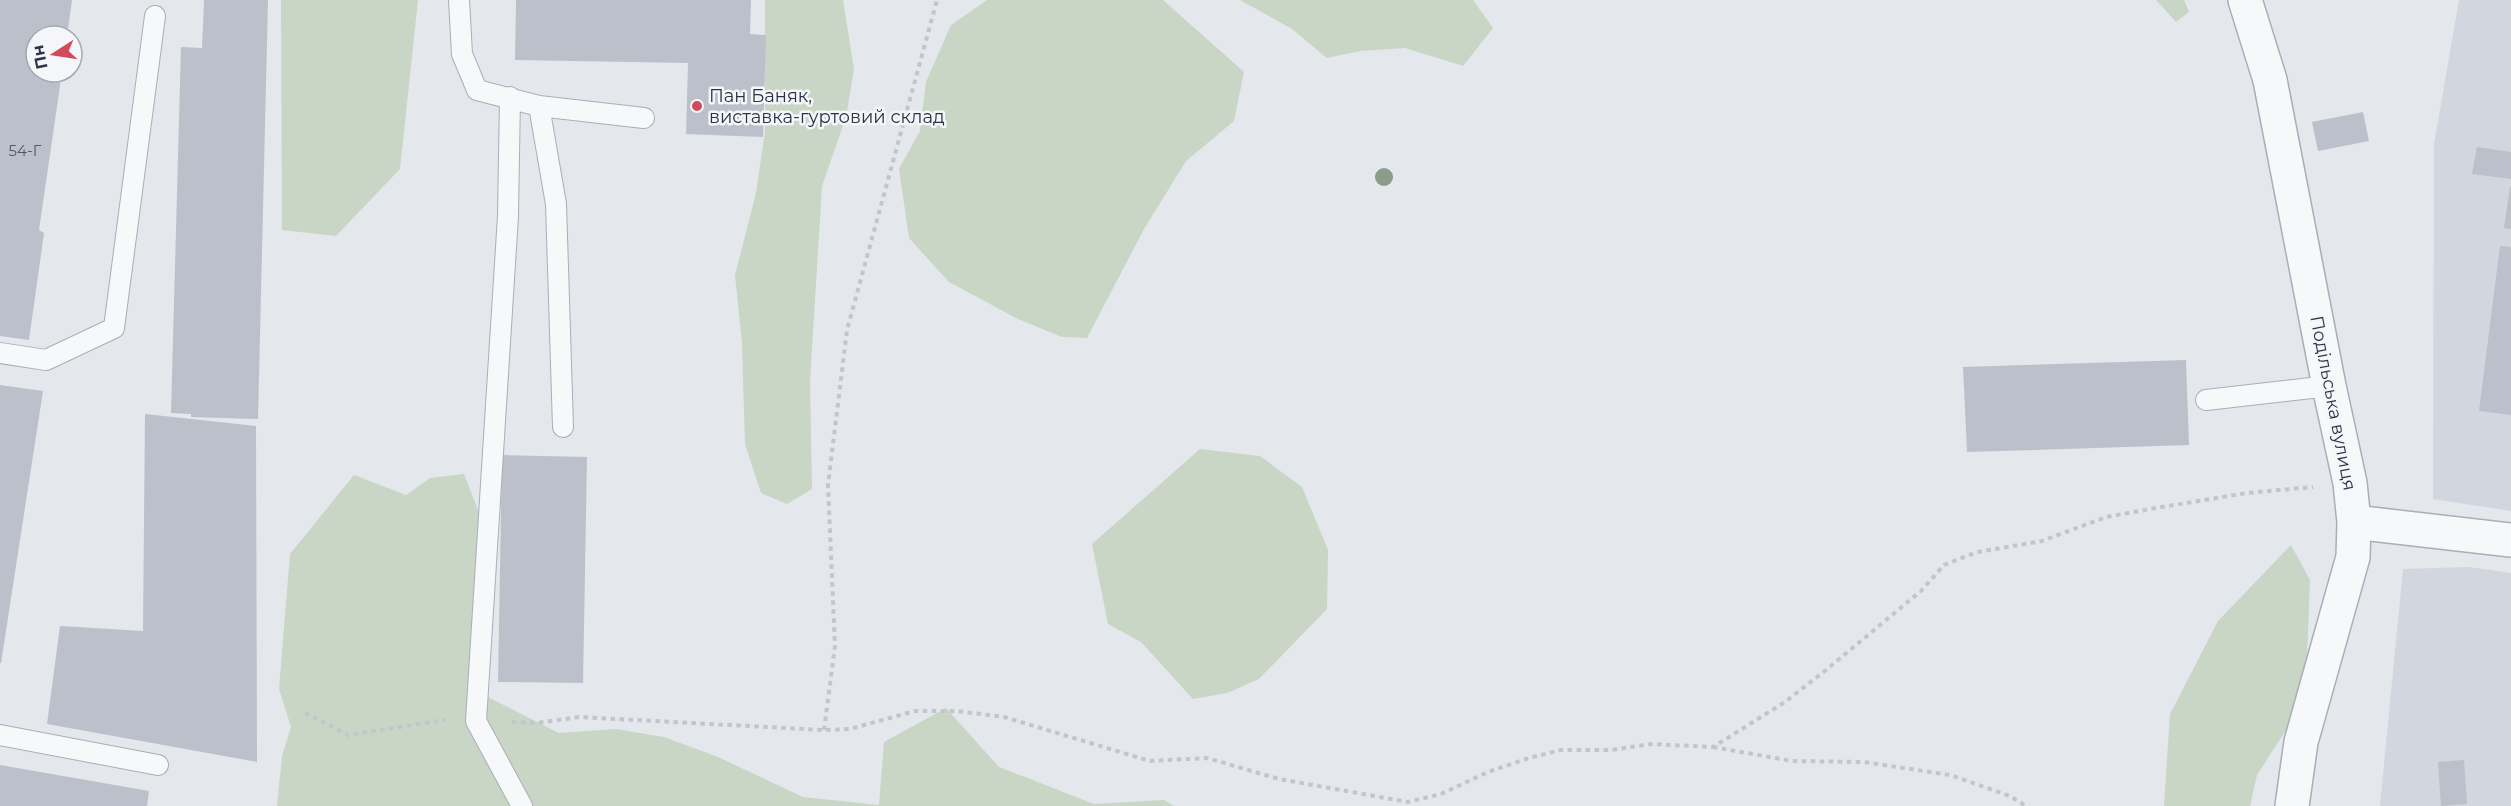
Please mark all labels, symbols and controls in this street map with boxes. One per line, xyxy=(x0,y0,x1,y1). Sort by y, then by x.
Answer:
north arrow xyxy=(24,24,84,84)
text: Пн xyxy=(28,43,52,71)
place label: Пан Баняк, виставка-гуртовий склад xyxy=(709,85,945,128)
marker: Пан Баняк, виставка-гуртовий склад xyxy=(690,99,704,113)
house number: 54-Г xyxy=(9,141,42,160)
street label: Подільська вулиця xyxy=(2305,314,2361,492)

